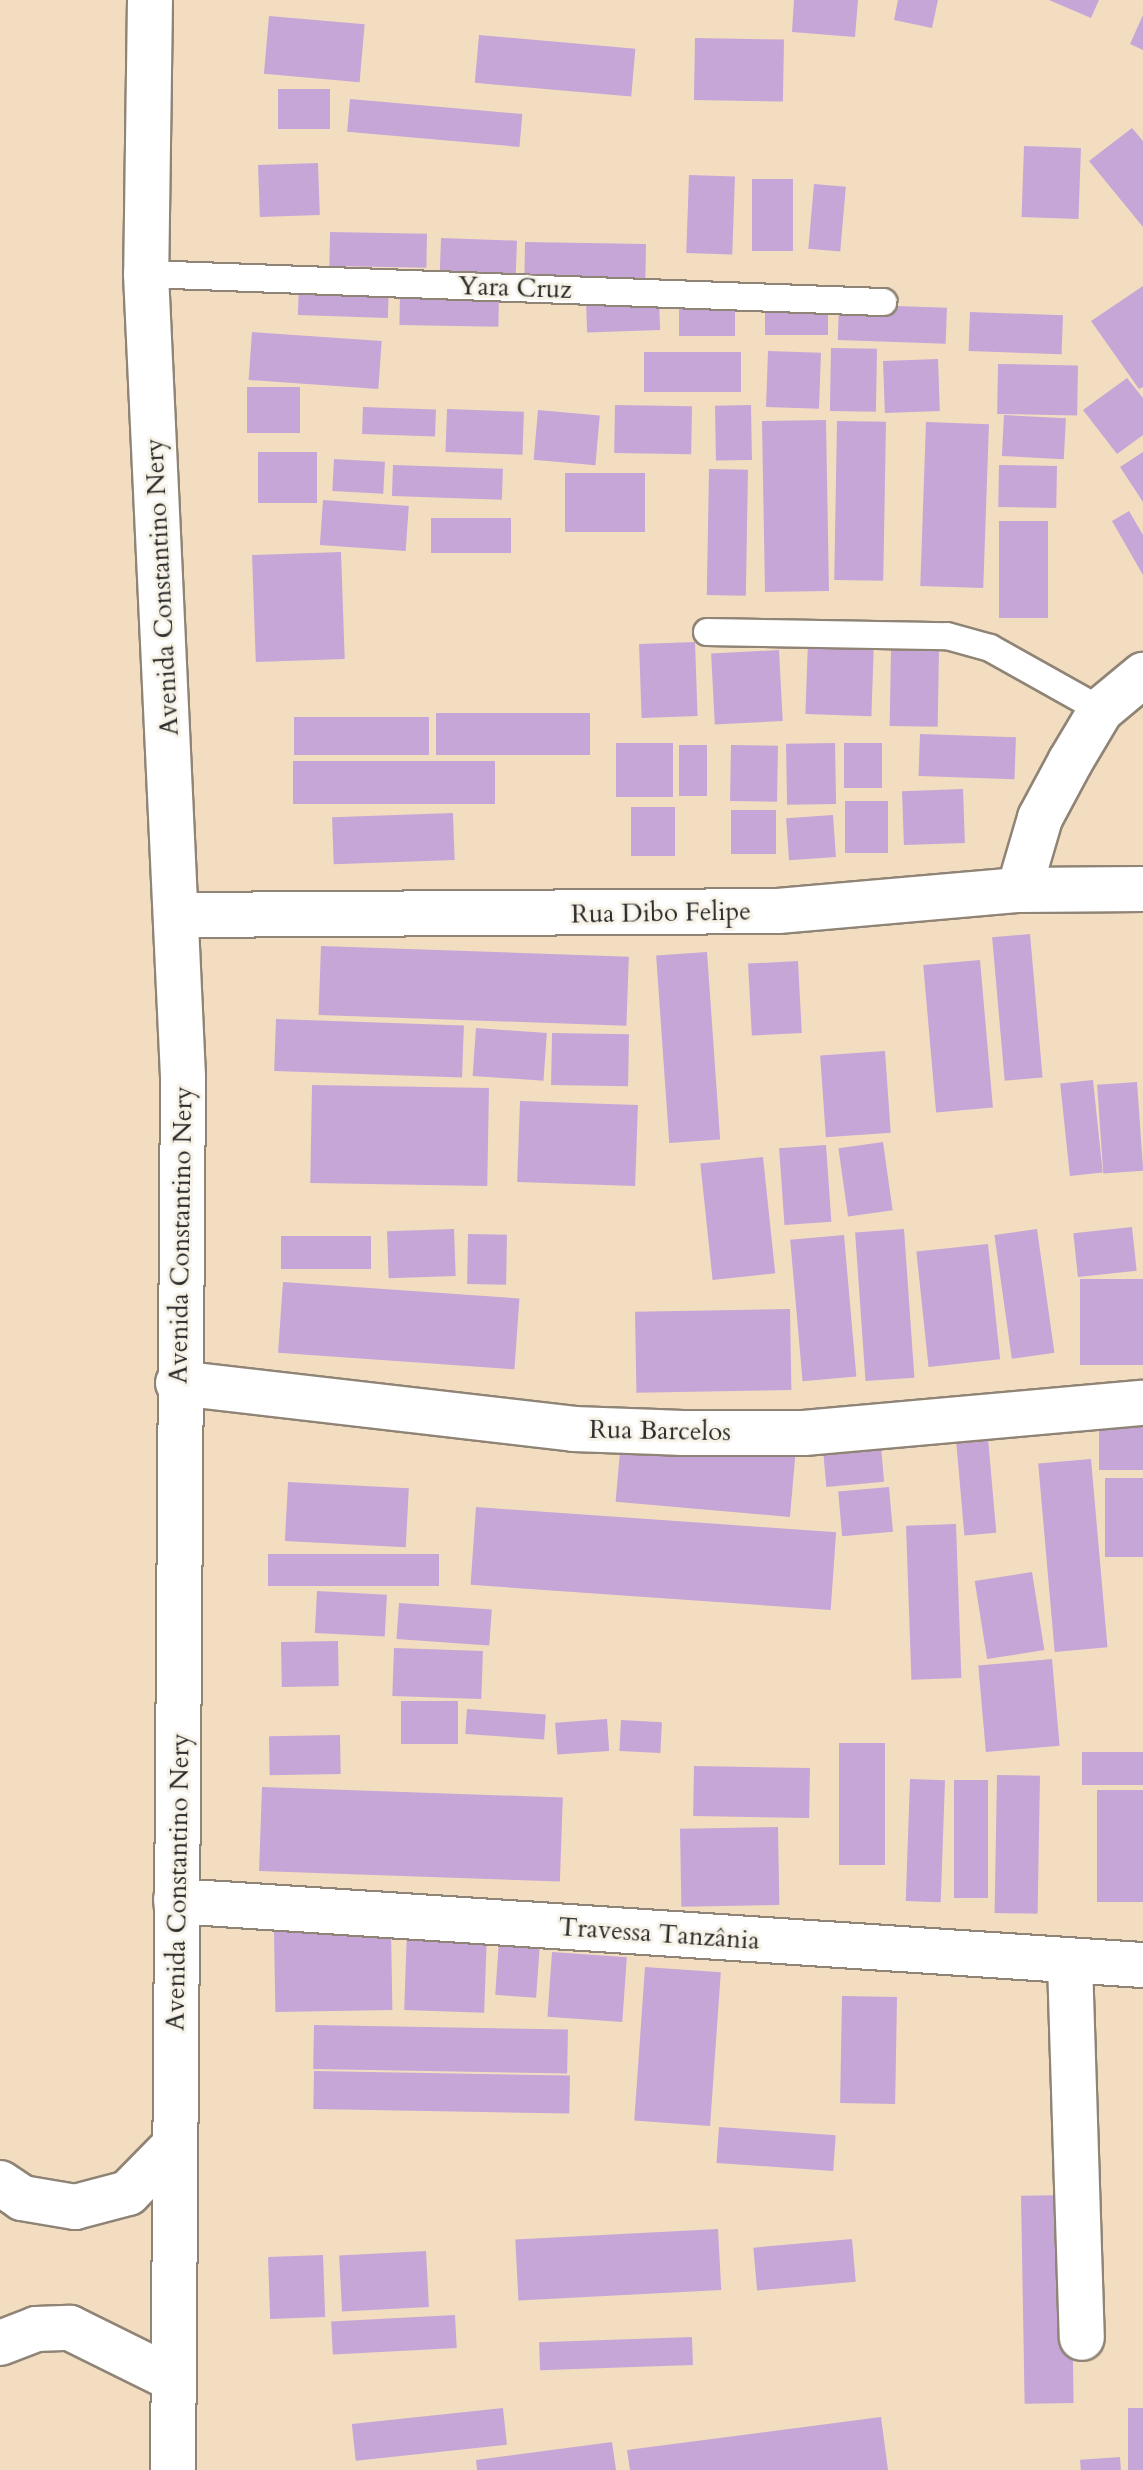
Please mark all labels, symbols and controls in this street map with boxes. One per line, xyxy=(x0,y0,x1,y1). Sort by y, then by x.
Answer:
street label: Yara Cruz xyxy=(458,270,572,306)
street label: Avenida Constantino Nery xyxy=(139,437,185,737)
street label: Rua Dibo Felipe xyxy=(571,896,751,930)
street label: Avenida Constantino Nery xyxy=(163,1086,199,1384)
street label: Rua Barcelos xyxy=(589,1414,731,1448)
street label: Avenida Constantino Nery xyxy=(160,1733,196,2031)
street label: Travessa Tanzânia xyxy=(557,1911,761,1957)

